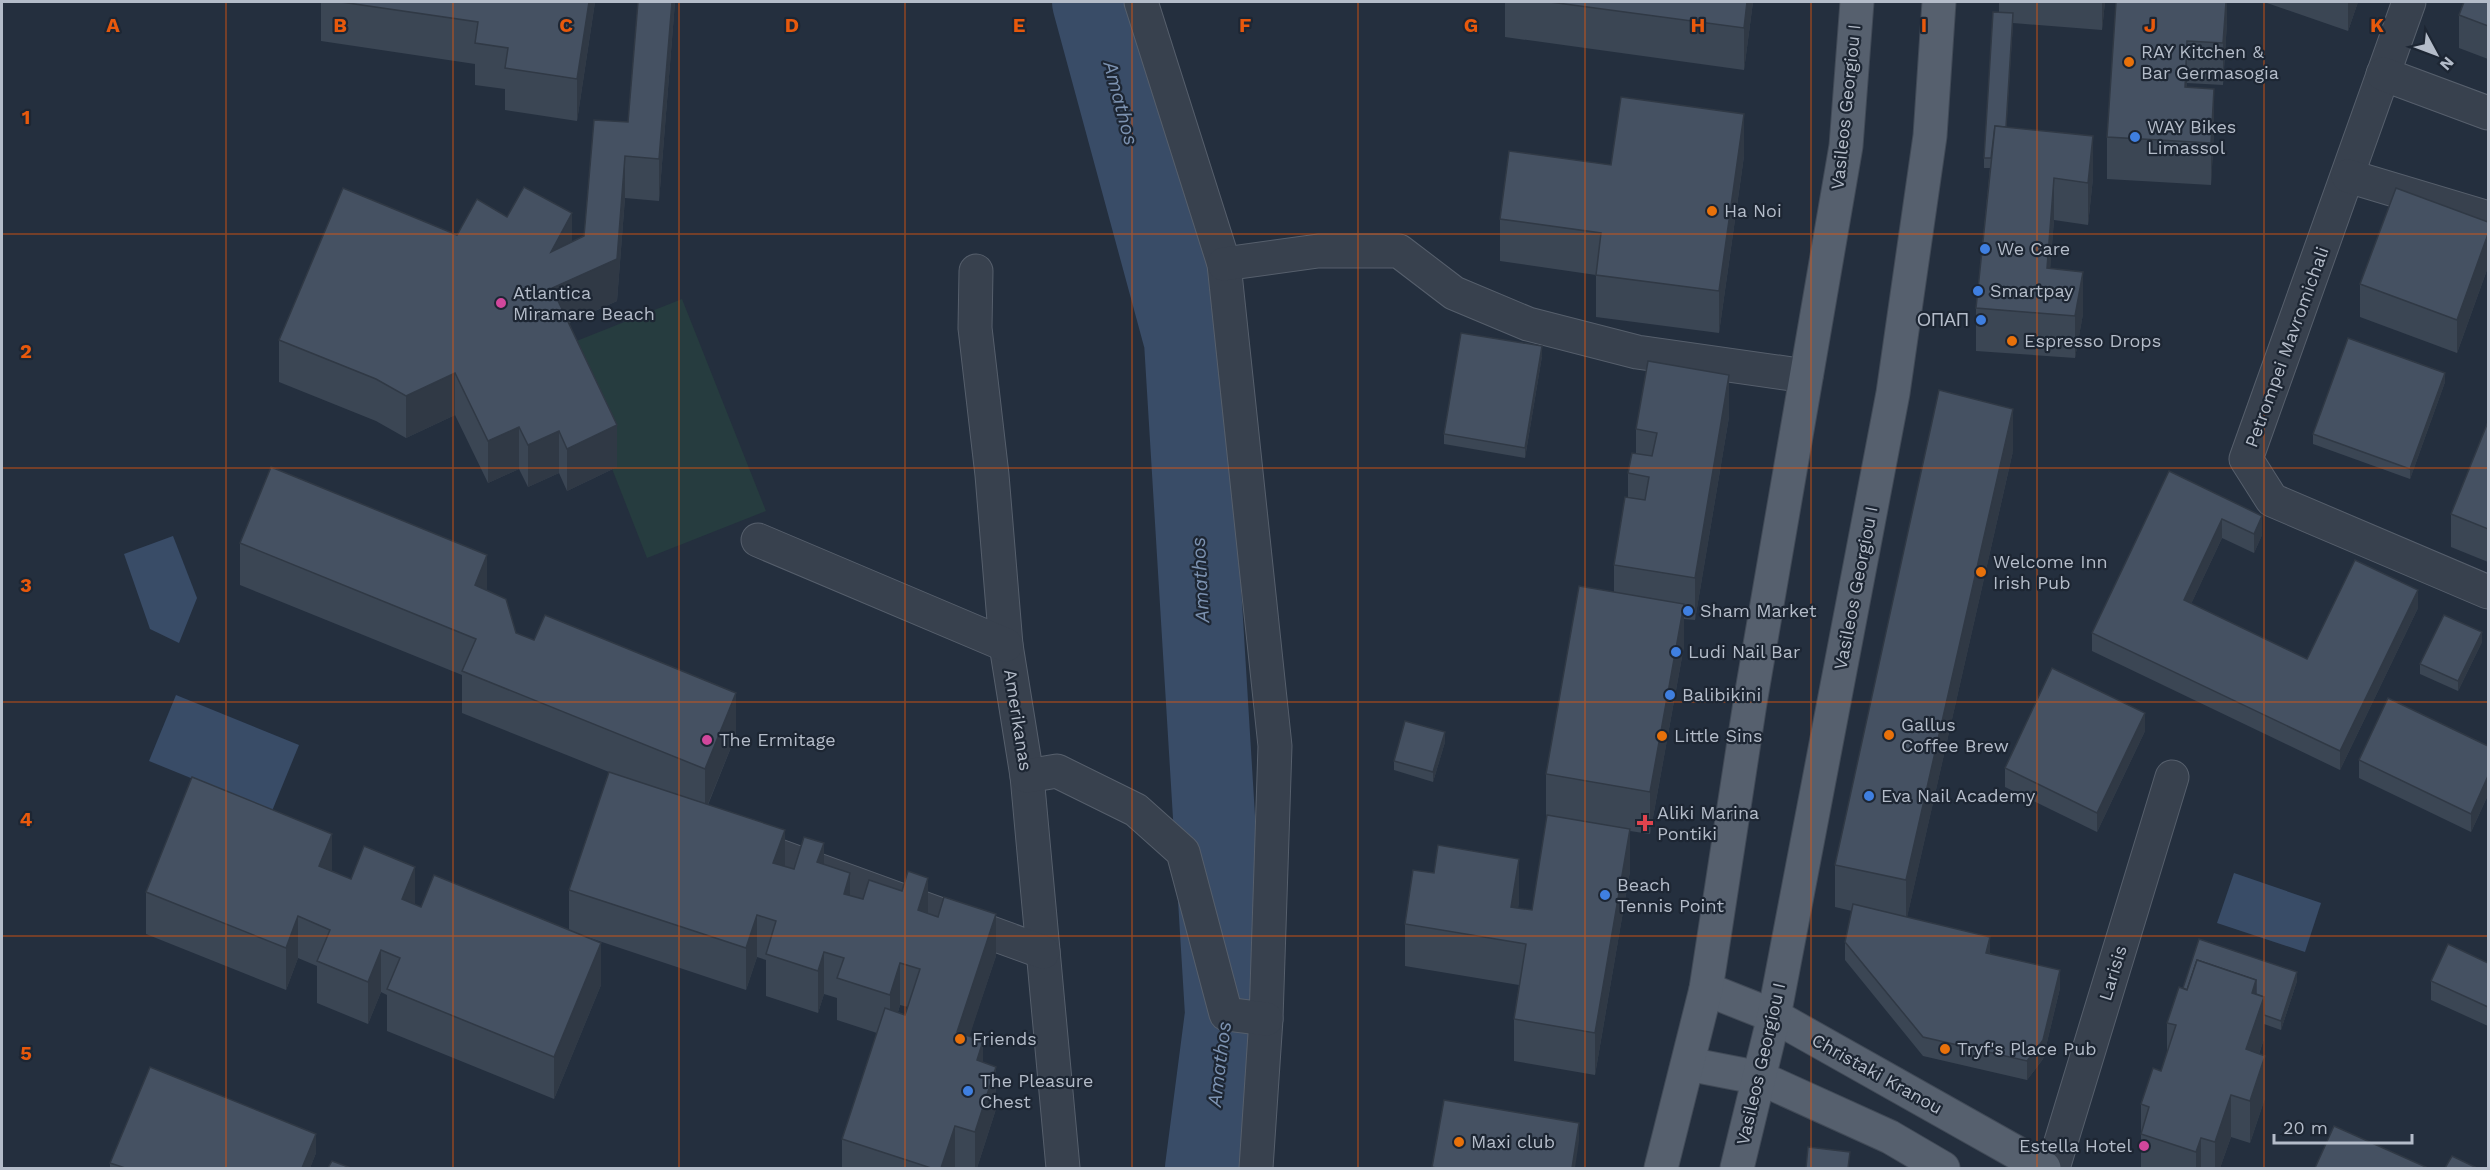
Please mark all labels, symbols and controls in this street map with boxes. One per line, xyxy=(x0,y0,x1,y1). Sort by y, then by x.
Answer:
text: A xyxy=(106,13,120,37)
text: B xyxy=(333,13,347,37)
text: C xyxy=(559,13,573,37)
text: D xyxy=(785,13,799,37)
text: E xyxy=(1013,13,1025,37)
text: F xyxy=(1239,13,1251,37)
text: G xyxy=(1464,13,1478,37)
text: H xyxy=(1691,13,1705,37)
text: I xyxy=(1921,13,1927,37)
text: J xyxy=(2144,13,2156,37)
text: K xyxy=(2370,13,2384,37)
street label: Vasileos Georgiou I xyxy=(1826,23,1865,191)
north arrow xyxy=(2406,24,2466,84)
place label: RAY Kitchen & Bar Germasogia xyxy=(2141,41,2279,83)
text: N xyxy=(2436,53,2458,74)
marker: RAY Kitchen & Bar Germasogia xyxy=(2122,55,2136,69)
water label: Amathos xyxy=(1098,57,1144,148)
text: 1 xyxy=(22,105,30,129)
place label: WAY Bikes Limassol xyxy=(2147,116,2236,158)
marker: WAY Bikes Limassol xyxy=(2128,130,2142,144)
place label: Ha Noi xyxy=(1724,200,1782,221)
marker: Ha Noi xyxy=(1705,204,1719,218)
place label: We Care xyxy=(1997,238,2070,259)
marker: We Care xyxy=(1978,242,1992,256)
street label: Petrompei Mavromichali xyxy=(2240,244,2333,450)
place label: Smartpay xyxy=(1990,280,2074,301)
place label: Atlantica Miramare Beach xyxy=(513,282,655,324)
marker: Smartpay xyxy=(1971,284,1985,298)
marker: Atlantica Miramare Beach xyxy=(494,296,508,310)
place label: ΟΠΑΠ xyxy=(1917,309,1969,330)
marker: ΟΠΑΠ xyxy=(1974,313,1988,327)
place label: Espresso Drops xyxy=(2024,330,2161,351)
marker: Espresso Drops xyxy=(2005,334,2019,348)
text: 2 xyxy=(20,339,32,363)
street label: Vasileos Georgiou I xyxy=(1829,504,1882,671)
water label: Amathos xyxy=(1186,537,1214,624)
place label: Welcome Inn Irish Pub xyxy=(1993,551,2108,593)
marker: Welcome Inn Irish Pub xyxy=(1974,565,1988,579)
text: 3 xyxy=(20,573,32,597)
place label: Sham Market xyxy=(1700,600,1817,621)
marker: Sham Market xyxy=(1681,604,1695,618)
place label: Ludi Nail Bar xyxy=(1688,641,1800,662)
marker: Ludi Nail Bar xyxy=(1669,645,1683,659)
street label: Amerikanas xyxy=(1000,668,1037,772)
place label: Balibikini xyxy=(1682,684,1761,705)
marker: Balibikini xyxy=(1663,688,1677,702)
place label: Gallus Coffee Brew xyxy=(1901,714,2009,756)
place label: Little Sins xyxy=(1674,725,1762,746)
marker: Gallus Coffee Brew xyxy=(1882,728,1896,742)
place label: The Ermitage xyxy=(719,729,836,750)
marker: Little Sins xyxy=(1655,729,1669,743)
marker: The Ermitage xyxy=(700,733,714,747)
place label: Eva Nail Academy xyxy=(1881,785,2036,806)
marker: Eva Nail Academy xyxy=(1862,789,1876,803)
place label: Aliki Marina Pontiki xyxy=(1657,802,1759,844)
text: 4 xyxy=(20,807,33,831)
marker: Aliki Marina Pontiki xyxy=(1638,816,1652,830)
place label: Beach Tennis Point xyxy=(1617,874,1724,916)
marker: Beach Tennis Point xyxy=(1598,888,1612,902)
street label: Larisis xyxy=(2094,943,2131,1003)
street label: Vasileos Georgiou I xyxy=(1732,981,1789,1147)
water label: Amathos xyxy=(1202,1020,1236,1109)
place label: Friends xyxy=(972,1028,1037,1049)
street label: Christaki Kranou xyxy=(1808,1029,1946,1118)
marker: Friends xyxy=(953,1032,967,1046)
place label: Tryf's Place Pub xyxy=(1957,1038,2097,1059)
text: 5 xyxy=(20,1041,32,1065)
marker: Tryf's Place Pub xyxy=(1938,1042,1952,1056)
place label: The Pleasure Chest xyxy=(980,1070,1093,1112)
marker: The Pleasure Chest xyxy=(961,1084,975,1098)
scale bar xyxy=(2274,1107,2412,1145)
text: 20 m xyxy=(2283,1117,2328,1138)
place label: Maxi club xyxy=(1471,1131,1555,1152)
marker: Maxi club xyxy=(1452,1135,1466,1149)
place label: Estella Hotel xyxy=(2019,1135,2132,1156)
marker: Estella Hotel xyxy=(2137,1139,2151,1153)

